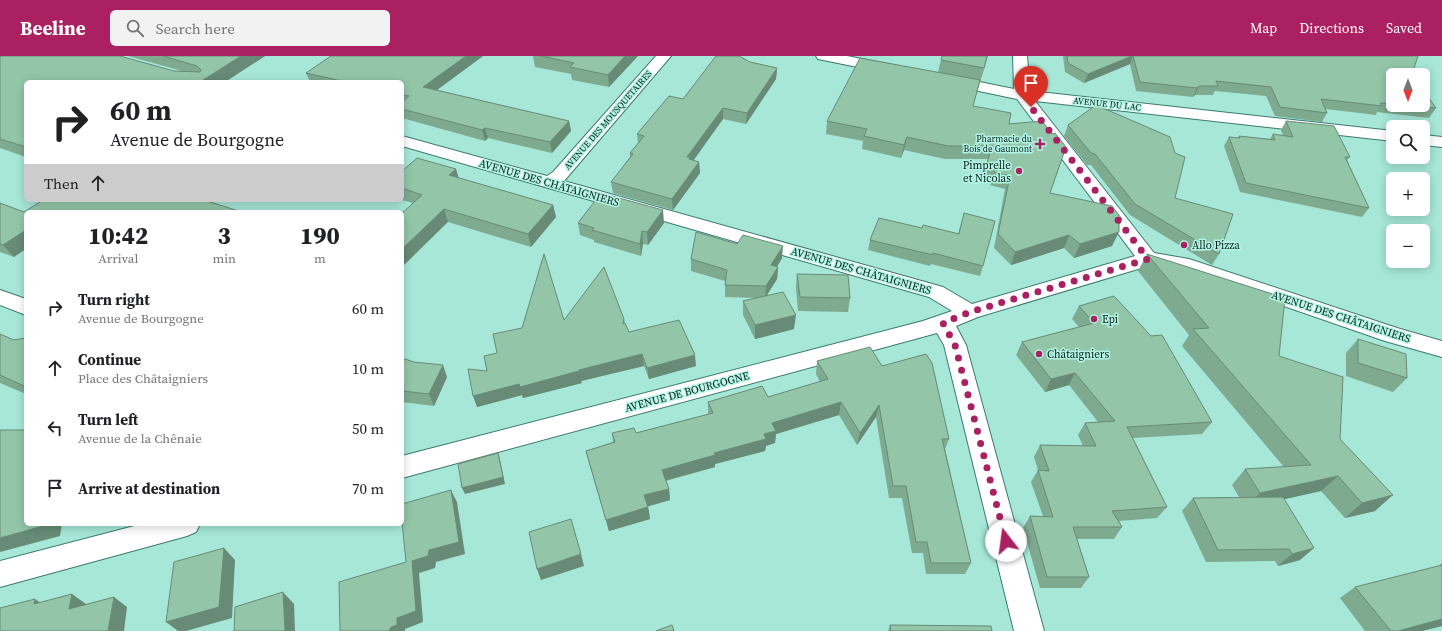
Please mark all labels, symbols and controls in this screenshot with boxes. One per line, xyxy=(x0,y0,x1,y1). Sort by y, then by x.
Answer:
search box xyxy=(110,10,390,46)
text: Beeline xyxy=(20,15,86,41)
icon: search xyxy=(124,17,146,39)
text: Search here xyxy=(156,18,235,39)
text: Map xyxy=(1250,18,1277,38)
text: Directions xyxy=(1299,18,1364,38)
text: Saved xyxy=(1386,18,1422,38)
pin xyxy=(1014,66,1048,107)
street label: AVENUE DES MOUSQUETAIRES xyxy=(561,67,655,172)
north arrow xyxy=(1386,68,1430,112)
map controls xyxy=(1386,68,1430,268)
icon: arrive xyxy=(1020,72,1042,94)
text: 60 m xyxy=(110,91,172,129)
street label: AVENUE DU LAC xyxy=(1072,94,1142,114)
icon: right xyxy=(44,96,96,148)
button: search xyxy=(1386,120,1430,164)
text: Avenue de Bourgogne xyxy=(110,127,284,152)
place label: Pharmacie du Bois de Gaumont xyxy=(964,133,1032,155)
marker: Pharmacie du Bois de Gaumont xyxy=(1035,139,1045,149)
street label: AVENUE DES CHÂTAIGNIERS xyxy=(477,156,621,210)
place label: Pimprelle et Nicolas xyxy=(963,158,1011,186)
marker: Pimprelle et Nicolas xyxy=(1014,166,1024,176)
icon: ahead xyxy=(87,172,109,194)
button: + xyxy=(1386,172,1430,216)
text: Then xyxy=(44,173,79,194)
text: 10:42 xyxy=(88,219,148,252)
text: 3 xyxy=(218,219,231,252)
text: 190 xyxy=(300,219,340,252)
button: − xyxy=(1386,224,1430,268)
place label: Allo Pizza xyxy=(1192,238,1240,253)
marker: Allo Pizza xyxy=(1179,240,1189,250)
street label: AVENUE DES CHÂTAIGNIERS xyxy=(789,244,933,298)
text: Arrival xyxy=(98,250,138,267)
text: min xyxy=(212,250,236,267)
text: m xyxy=(314,250,326,267)
street label: AVENUE DES CHÂTAIGNIERS xyxy=(1270,287,1413,347)
text: Turn right xyxy=(78,289,150,310)
icon: right xyxy=(44,297,66,319)
text: 60 m xyxy=(352,298,384,319)
text: Avenue de Bourgogne xyxy=(78,310,204,327)
place label: Epi xyxy=(1102,312,1118,327)
marker: Epi xyxy=(1089,314,1099,324)
place label: Châtaigniers xyxy=(1047,347,1109,362)
text: Continue xyxy=(78,349,141,370)
marker: Châtaigniers xyxy=(1034,349,1044,359)
icon: ahead xyxy=(44,357,66,379)
text: 10 m xyxy=(352,358,384,379)
street label: AVENUE DE BOURGOGNE xyxy=(623,368,751,416)
text: Place des Châtaigniers xyxy=(78,370,208,387)
text: Turn left xyxy=(78,409,138,430)
icon: left xyxy=(44,417,66,439)
text: 50 m xyxy=(352,418,384,439)
text: Avenue de la Chênaie xyxy=(78,430,202,447)
icon: arrive xyxy=(44,477,66,499)
text: Arrive at destination xyxy=(78,478,220,499)
text: 70 m xyxy=(352,478,384,499)
position arrow xyxy=(985,520,1027,562)

